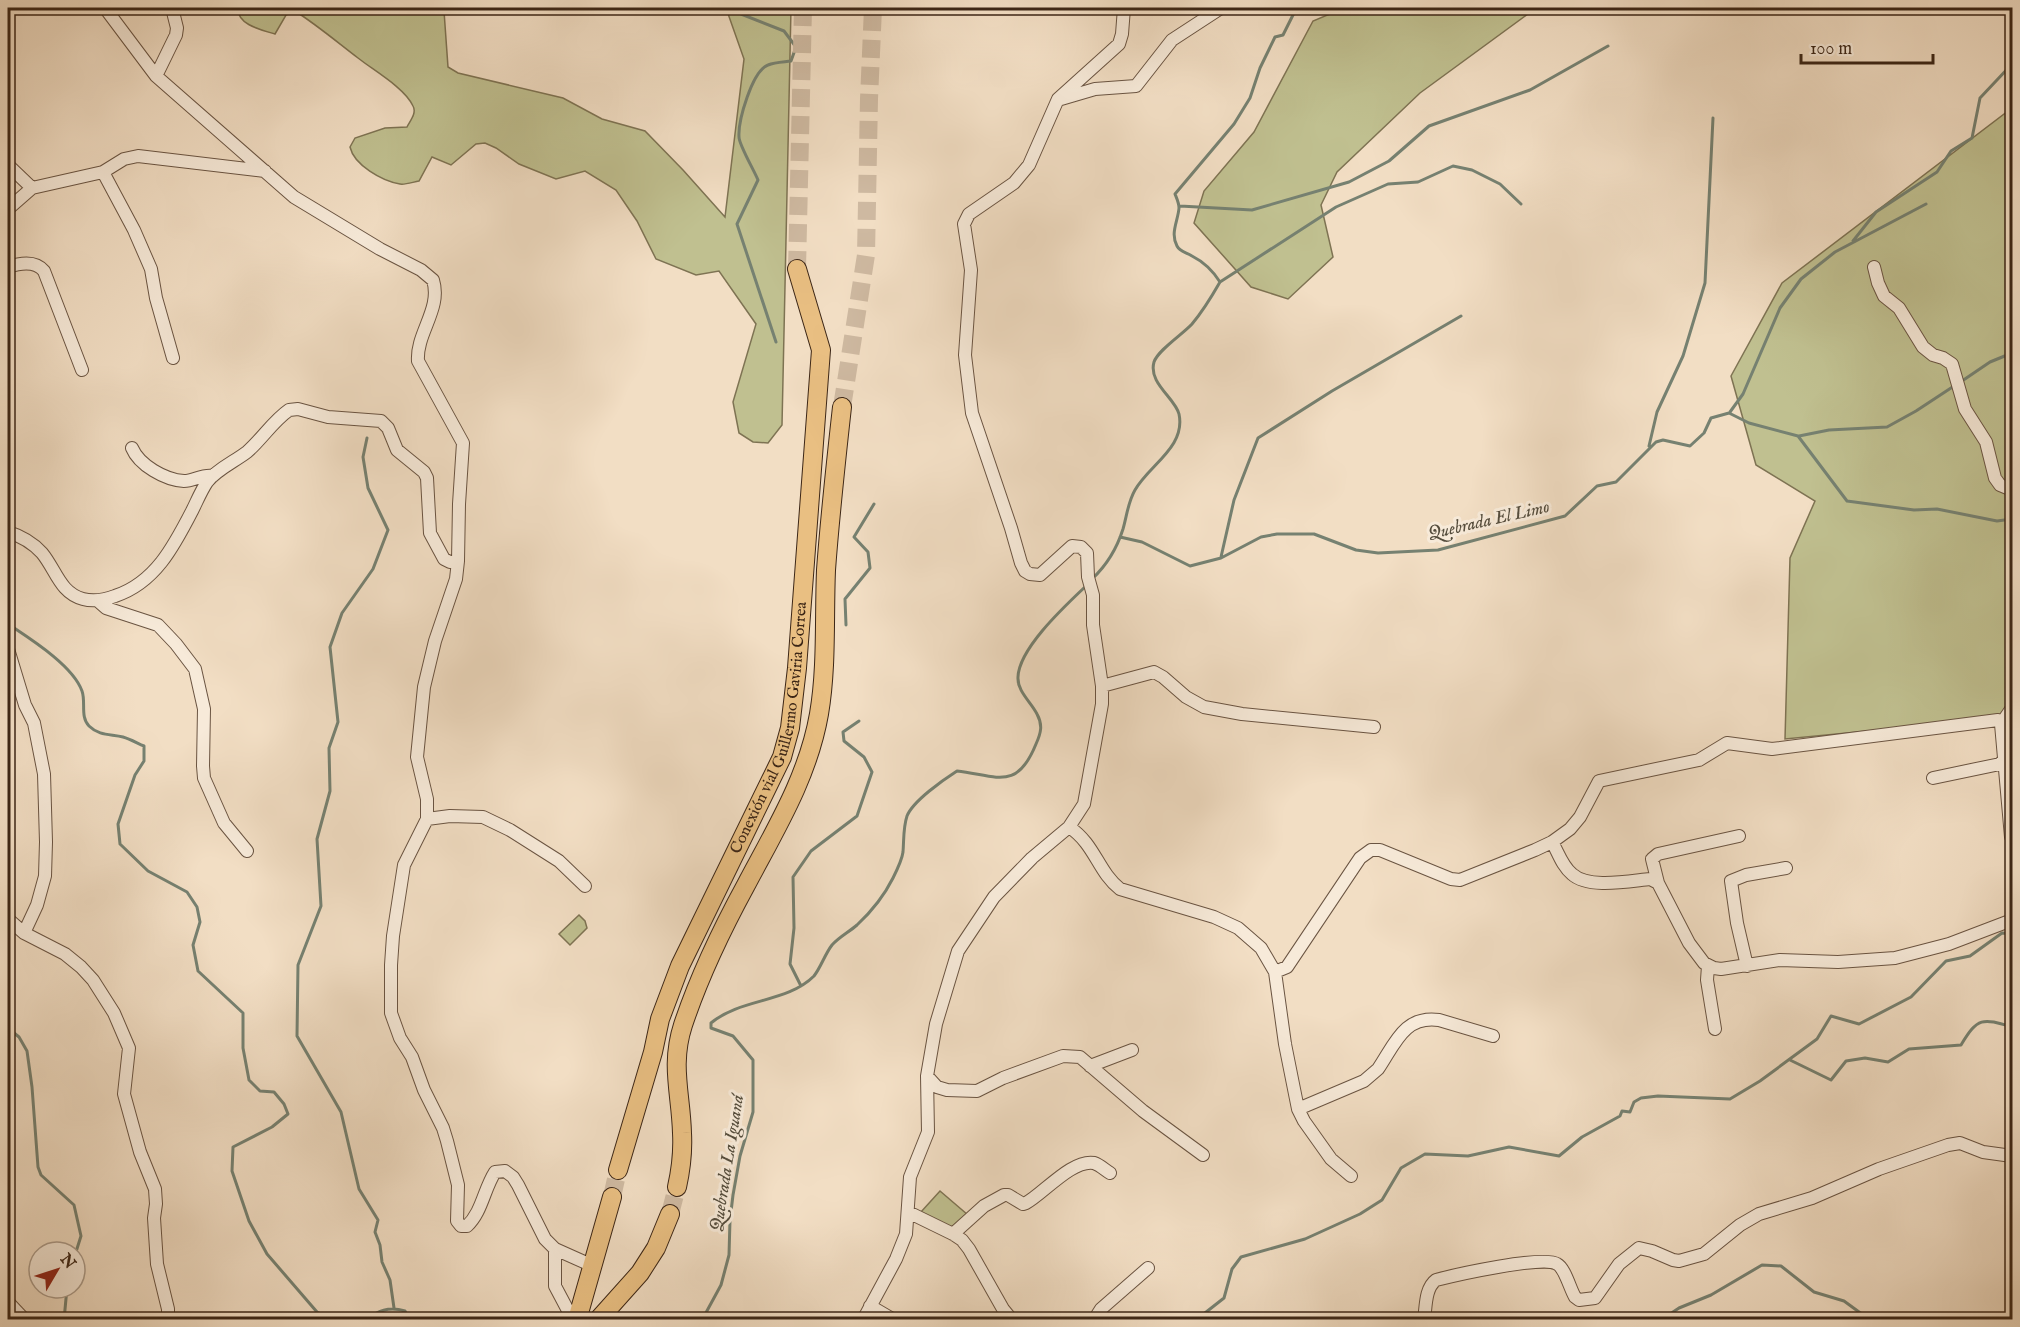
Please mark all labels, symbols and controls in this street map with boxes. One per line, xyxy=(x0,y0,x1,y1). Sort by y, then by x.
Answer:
scale bar xyxy=(1801,27,1933,65)
text: 100 m xyxy=(1810,38,1852,61)
water label: Quebrada El Limo xyxy=(1426,496,1552,546)
street label: Conexión vial Guillermo Gaviria Correa xyxy=(726,601,812,857)
water label: Quebrada La Iguaná xyxy=(706,1091,750,1233)
north arrow xyxy=(27,1240,87,1300)
text: N xyxy=(54,1249,79,1274)

